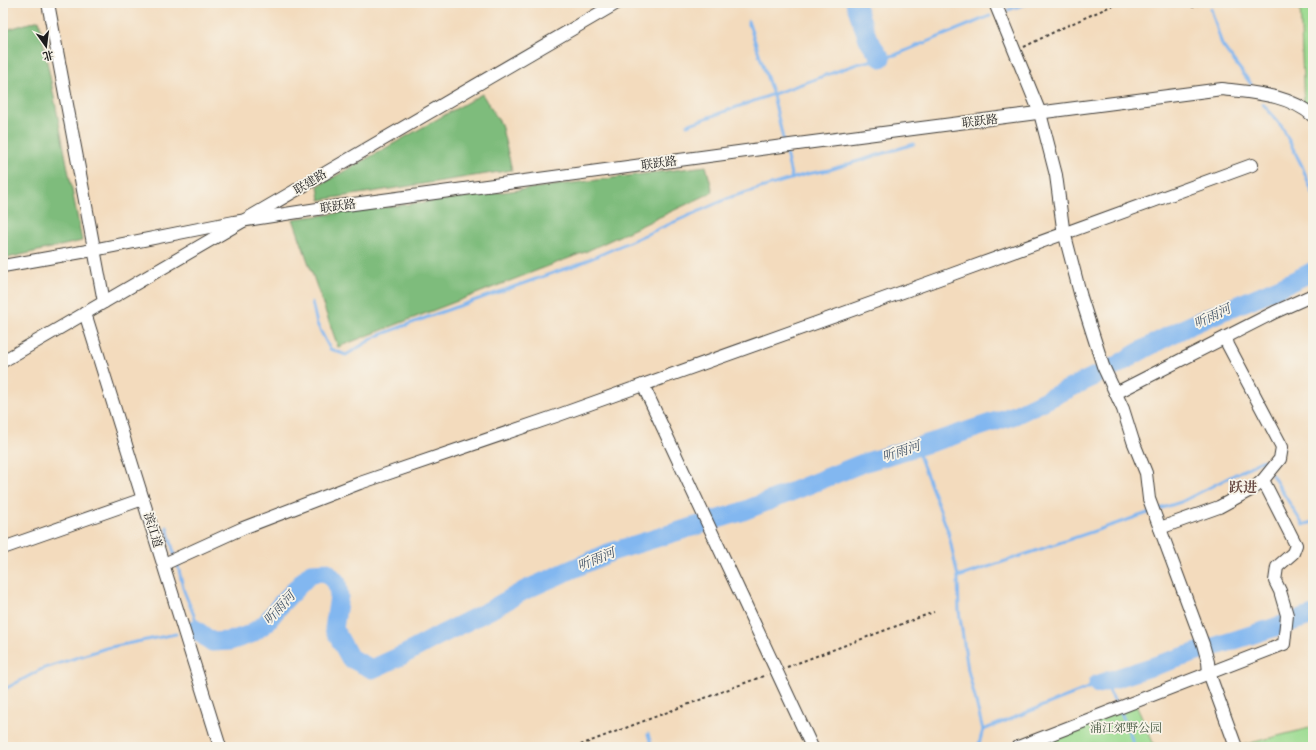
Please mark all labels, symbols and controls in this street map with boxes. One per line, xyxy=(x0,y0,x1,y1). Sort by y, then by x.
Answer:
north arrow xyxy=(26,26,66,66)
text: 北 xyxy=(41,47,55,64)
street label: 联跃路 xyxy=(961,111,999,131)
street label: 联跃路 xyxy=(640,153,678,173)
street label: 联建路 xyxy=(290,166,330,198)
street label: 联跃路 xyxy=(319,196,357,216)
water label: 听雨河 xyxy=(1191,299,1235,332)
water label: 听雨河 xyxy=(880,436,924,465)
district label: 跃进 xyxy=(1229,478,1257,497)
street label: 滨江道 xyxy=(140,510,166,550)
water label: 听雨河 xyxy=(575,543,619,574)
water label: 听雨河 xyxy=(259,586,300,628)
park label: 浦江郊野公园 xyxy=(1090,720,1162,736)

